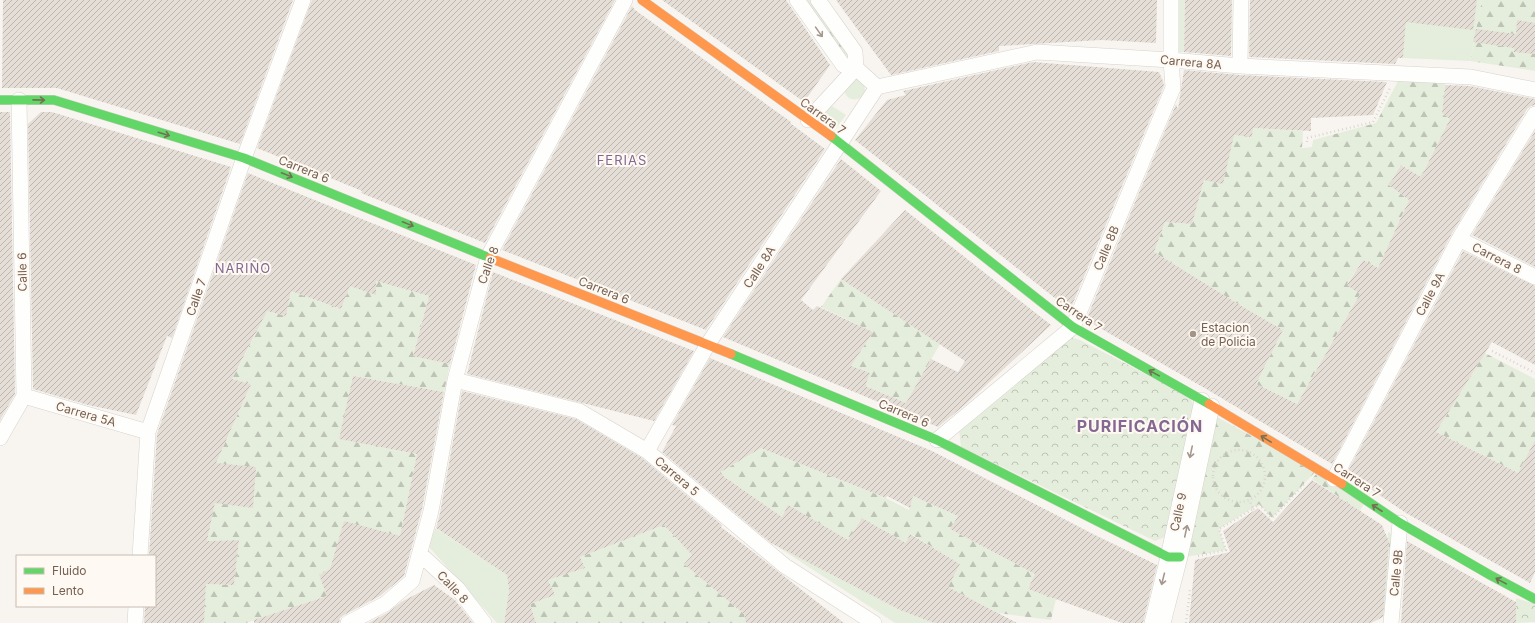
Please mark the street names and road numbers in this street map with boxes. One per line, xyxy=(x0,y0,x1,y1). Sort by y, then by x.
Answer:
street label: Carrera 8A xyxy=(1160,52,1222,72)
street label: Carrera 7 xyxy=(797,94,849,138)
street label: Carrera 6 xyxy=(276,152,332,186)
street label: Calle 8B xyxy=(1090,223,1122,273)
street label: Carrera 8 xyxy=(1470,239,1524,277)
street label: Calle 8A xyxy=(740,243,778,291)
street label: Calle 8 xyxy=(474,244,502,286)
street label: Calle 6 xyxy=(14,252,30,292)
street label: Calle 9A xyxy=(1412,270,1448,318)
street label: Carrera 6 xyxy=(576,273,632,307)
street label: Calle 7 xyxy=(183,276,209,318)
street label: Carrera 7 xyxy=(1053,293,1105,335)
street label: Carrera 6 xyxy=(876,396,932,430)
street label: Carrera 5A xyxy=(54,398,118,430)
street label: Carrera 5 xyxy=(652,453,702,499)
street label: Carrera 7 xyxy=(1331,459,1383,501)
street label: Calle 9 xyxy=(1167,491,1189,533)
street label: Calle 9B xyxy=(1386,549,1406,597)
street label: Calle 8 xyxy=(434,568,472,606)

